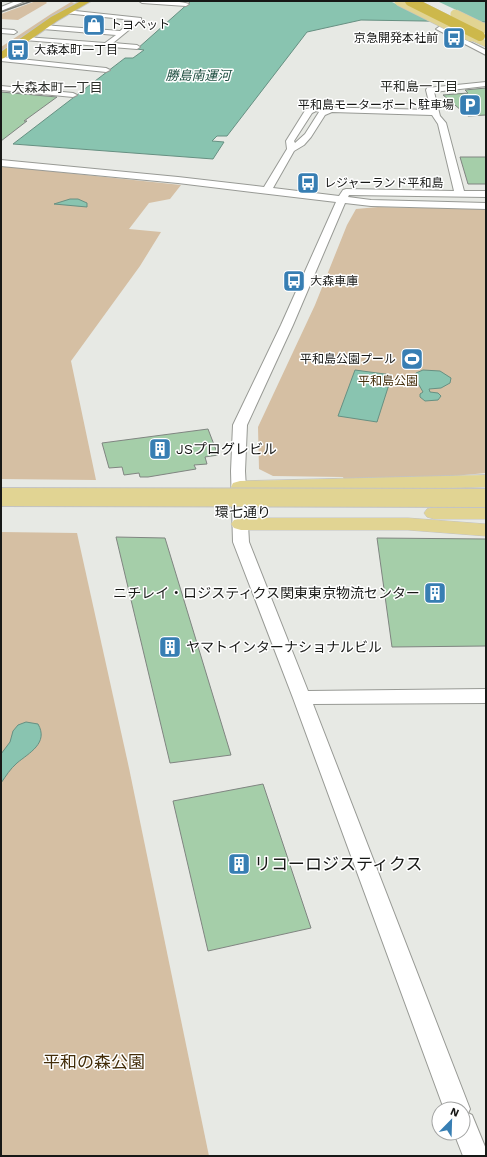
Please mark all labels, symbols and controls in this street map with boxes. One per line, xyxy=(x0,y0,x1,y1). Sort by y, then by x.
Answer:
shop icon: トヨペット xyxy=(81,12,107,38)
place label: トヨペット xyxy=(110,18,170,32)
bus stop icon: 京急開発本社前 xyxy=(441,25,467,51)
place label: 京急開発本社前 xyxy=(354,31,438,45)
bus stop icon: 大森本町一丁目 xyxy=(5,37,31,63)
place label: 大森本町一丁目 xyxy=(34,43,118,57)
water label: 勝島南運河 xyxy=(165,68,233,83)
district label: 平和島一丁目 xyxy=(380,79,458,94)
district label: 大森本町一丁目 xyxy=(11,80,103,95)
parking icon: 平和島モーターボート駐車場 xyxy=(457,92,483,118)
place label: 平和島モーターボート駐車場 xyxy=(298,98,454,112)
bus stop icon: レジャーランド平和島 xyxy=(295,170,321,196)
place label: レジャーランド平和島 xyxy=(324,176,443,190)
bus stop icon: 大森車庫 xyxy=(281,268,307,294)
place label: 大森車庫 xyxy=(310,274,358,288)
sports icon: 平和島公園プール xyxy=(399,346,425,372)
place label: 平和島公園プール xyxy=(300,352,396,366)
park label: 平和島公園 xyxy=(358,374,418,388)
building icon: JSプログレビル xyxy=(147,436,173,462)
place label: JSプログレビル xyxy=(176,441,277,457)
street label: 環七通り xyxy=(215,504,271,520)
building icon: ニチレイ・ロジスティクス関東東京物流センター xyxy=(422,580,448,606)
place label: ニチレイ・ロジスティクス関東東京物流センター xyxy=(113,585,420,601)
building icon: ヤマトインターナショナルビル xyxy=(157,634,183,660)
place label: ヤマトインターナショナルビル xyxy=(186,639,382,655)
building icon: リコーロジスティクス xyxy=(226,851,252,877)
place label: リコーロジスティクス xyxy=(254,854,422,874)
park label: 平和の森公園 xyxy=(43,1052,145,1072)
north arrow xyxy=(431,1101,471,1141)
text: N xyxy=(448,1105,461,1120)

